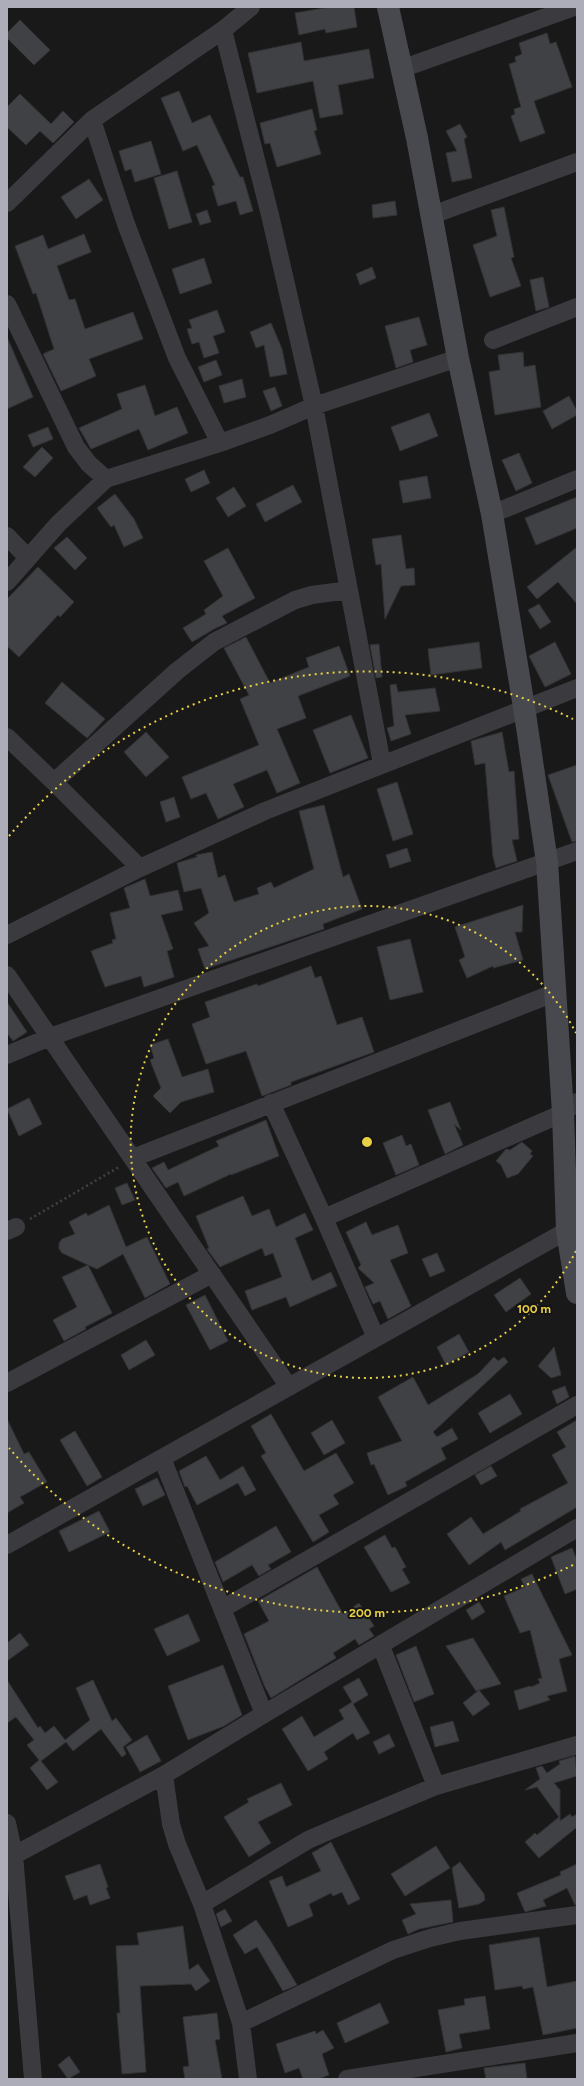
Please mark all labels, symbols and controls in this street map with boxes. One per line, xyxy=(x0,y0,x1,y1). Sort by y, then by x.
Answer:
centre of rings xyxy=(360,1135,374,1149)
text: 100 m xyxy=(517,1302,551,1316)
text: 200 m xyxy=(349,1606,385,1620)

